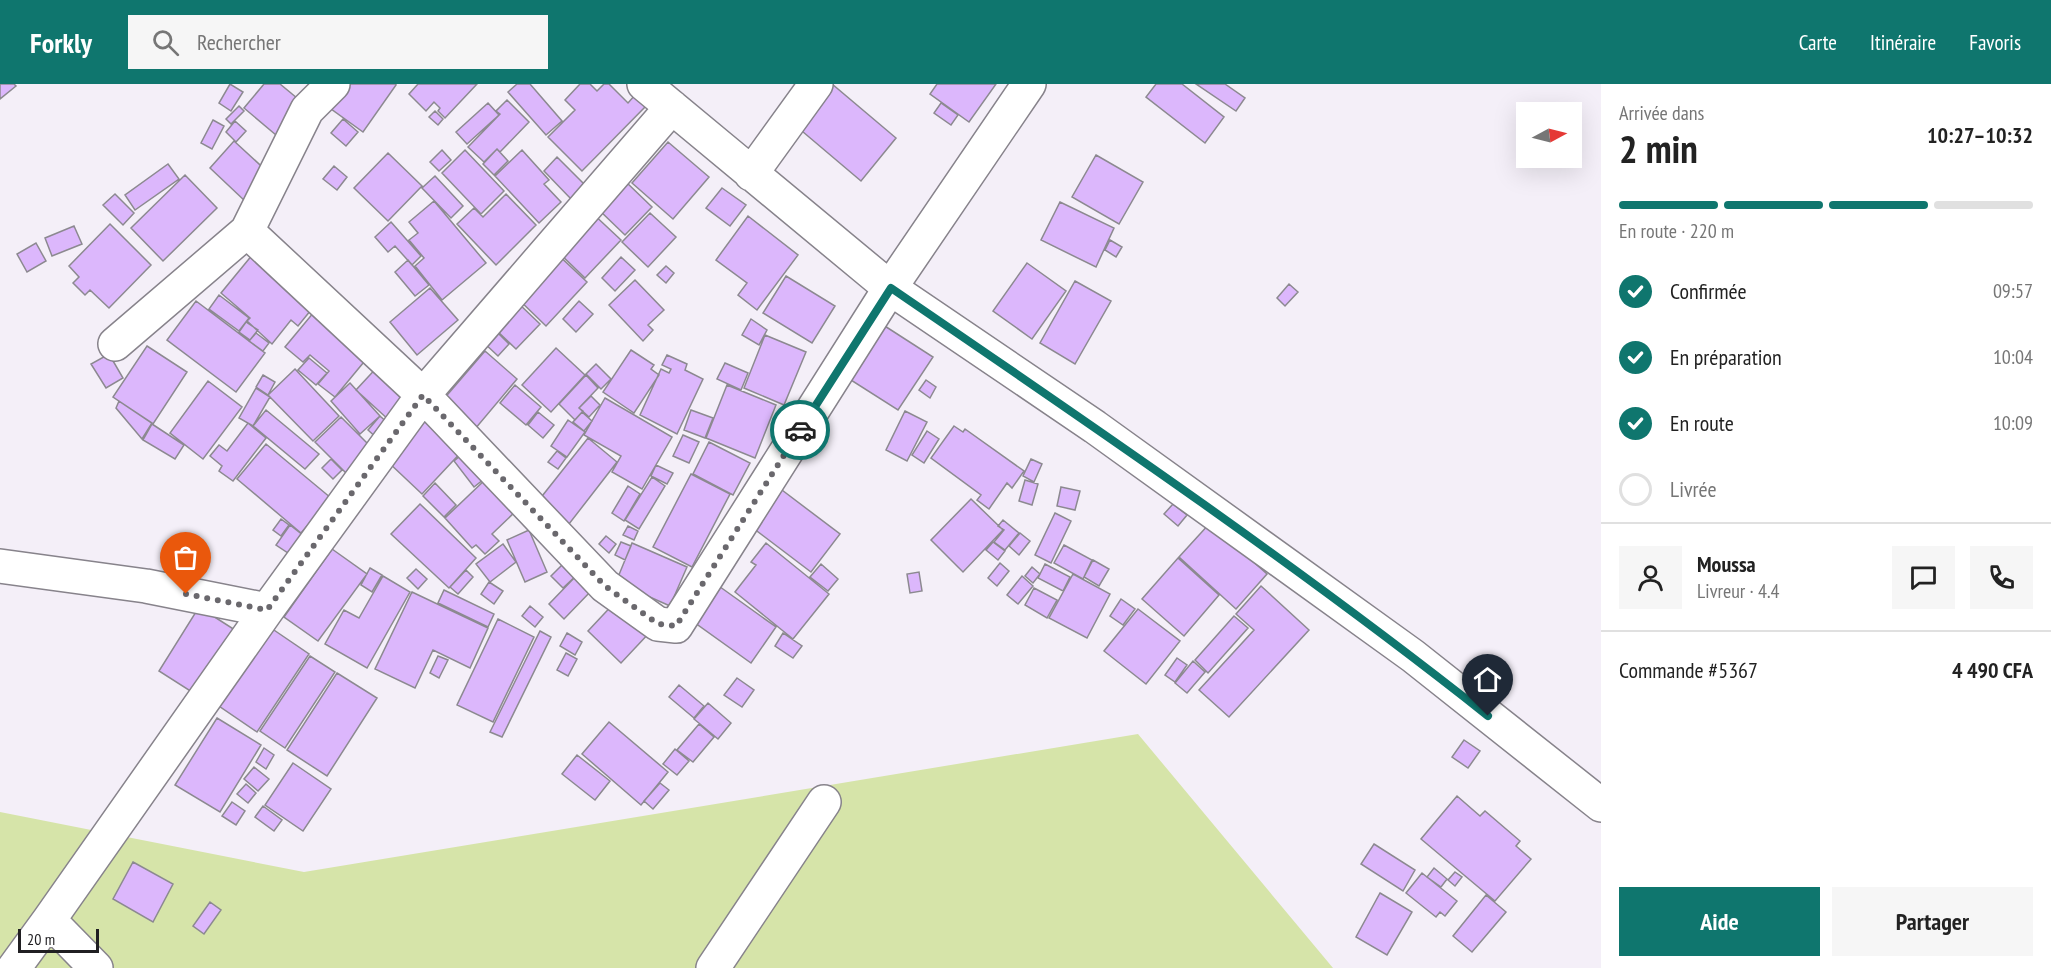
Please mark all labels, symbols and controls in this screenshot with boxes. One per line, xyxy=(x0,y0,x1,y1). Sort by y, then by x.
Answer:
search box xyxy=(128,15,548,69)
text: Forkly xyxy=(30,24,92,61)
icon: search xyxy=(149,26,182,59)
text: Rechercher xyxy=(197,28,281,56)
text: Carte xyxy=(1799,29,1837,56)
text: Itinéraire xyxy=(1870,29,1936,56)
text: Favoris xyxy=(1969,29,2021,56)
text: Arrivée dans xyxy=(1619,100,1704,126)
north arrow xyxy=(1516,102,1582,168)
map controls xyxy=(1516,102,1582,168)
text: 10:27–10:32 xyxy=(1927,121,2033,149)
text: 2 min xyxy=(1619,123,1698,174)
text: En route · 220 m xyxy=(1619,218,1734,244)
icon: check xyxy=(1619,275,1652,308)
text: Confirmée xyxy=(1670,277,1747,305)
text: 09:57 xyxy=(1993,278,2033,304)
icon: check xyxy=(1619,341,1652,374)
text: En préparation xyxy=(1670,343,1782,371)
text: 10:04 xyxy=(1993,344,2033,370)
courier xyxy=(770,400,830,460)
icon: check xyxy=(1619,407,1652,440)
text: En route xyxy=(1670,409,1734,437)
text: 10:09 xyxy=(1993,410,2033,436)
icon: car xyxy=(784,414,817,447)
text: Livrée xyxy=(1670,475,1716,503)
pin xyxy=(160,532,211,594)
icon: bag xyxy=(169,541,202,574)
button: person xyxy=(1619,546,1682,609)
button: chat xyxy=(1892,546,1955,609)
button: phone xyxy=(1970,546,2033,609)
text: Moussa xyxy=(1697,550,1756,578)
text: Livreur · 4.4 xyxy=(1697,578,1780,604)
pin xyxy=(1462,654,1513,716)
text: Commande #5367 xyxy=(1619,656,1758,684)
text: 4 490 CFA xyxy=(1952,656,2033,684)
icon: home xyxy=(1471,663,1504,696)
button: Aide xyxy=(1619,887,1820,956)
button: Partager xyxy=(1832,887,2033,956)
scale bar xyxy=(18,926,99,954)
text: 20 m xyxy=(27,929,55,949)

